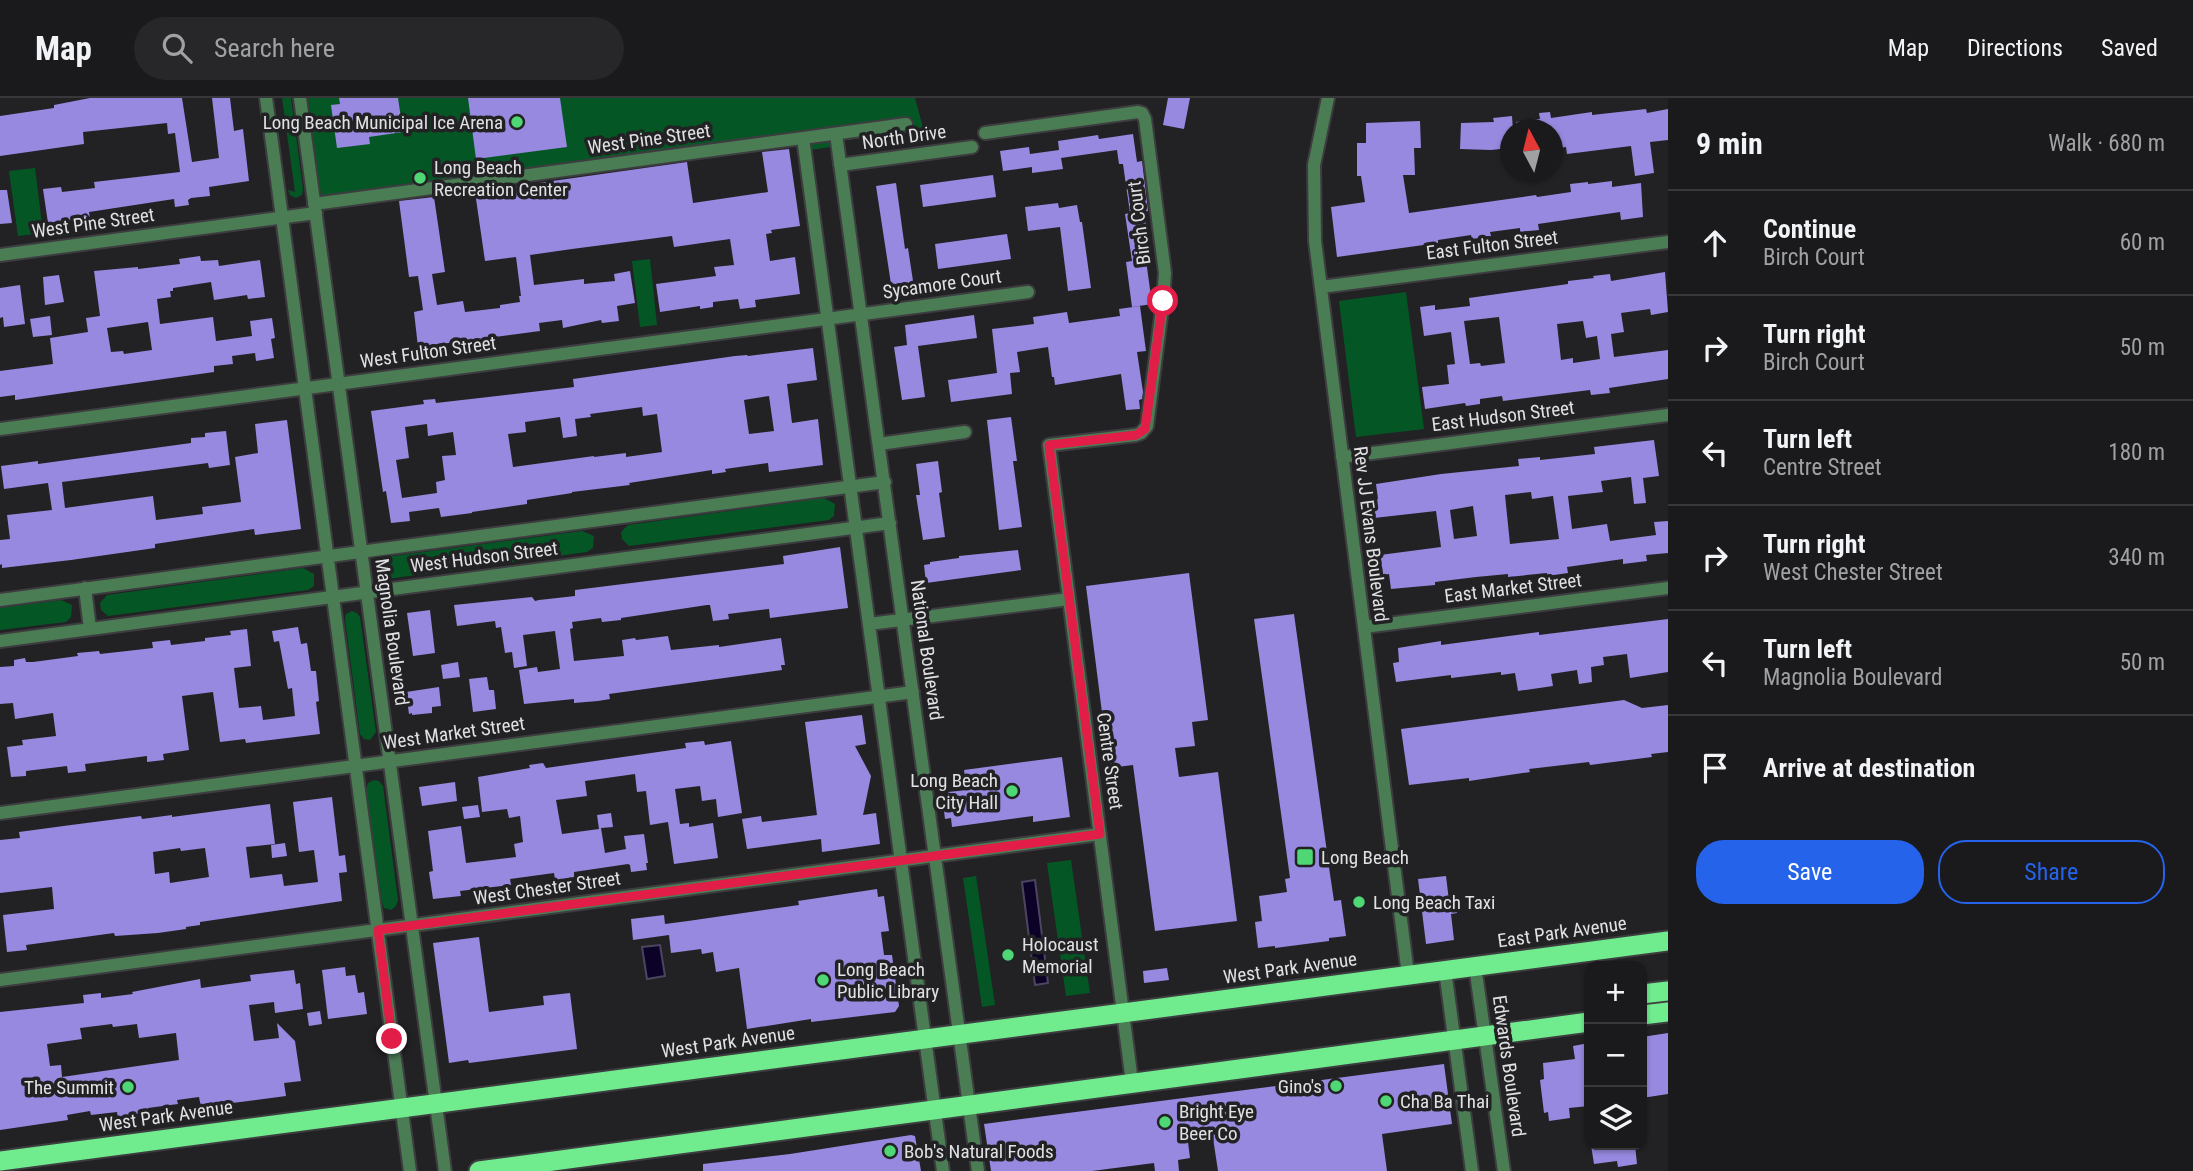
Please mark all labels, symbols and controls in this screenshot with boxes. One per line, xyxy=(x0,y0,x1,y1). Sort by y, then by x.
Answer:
search box xyxy=(134,17,624,80)
text: Map xyxy=(35,29,92,68)
icon: search xyxy=(158,29,196,67)
text: Search here xyxy=(214,33,335,63)
text: Map xyxy=(1888,34,1929,62)
text: Directions xyxy=(1967,34,2063,62)
text: Saved xyxy=(2101,34,2158,62)
place label: Long Beach Municipal Ice Arena xyxy=(263,111,503,134)
marker: Long Beach Municipal Ice Arena xyxy=(509,114,525,130)
street label: West Pine Street xyxy=(586,119,712,159)
north arrow xyxy=(1500,119,1563,182)
street label: North Drive xyxy=(860,120,948,154)
text: 9 min xyxy=(1696,126,1763,161)
text: Walk · 680 m xyxy=(2048,130,2165,157)
place label: Long Beach Recreation Center xyxy=(434,156,568,201)
marker: Long Beach Recreation Center xyxy=(412,170,428,186)
street label: Birch Court xyxy=(1122,180,1156,266)
street label: West Pine Street xyxy=(30,203,156,243)
text: Continue xyxy=(1763,214,1856,244)
icon: ahead xyxy=(1696,224,1734,262)
street label: East Fulton Street xyxy=(1425,225,1559,265)
text: 60 m xyxy=(2120,229,2165,256)
text: Birch Court xyxy=(1763,244,1865,271)
street label: Sycamore Court xyxy=(881,264,1003,304)
route start xyxy=(1147,285,1178,316)
text: Turn right xyxy=(1763,319,1865,349)
icon: right xyxy=(1696,329,1734,367)
street label: West Fulton Street xyxy=(358,331,498,373)
text: 50 m xyxy=(2120,334,2165,361)
text: Birch Court xyxy=(1763,349,1865,376)
street label: East Hudson Street xyxy=(1430,396,1576,436)
text: Turn left xyxy=(1763,424,1852,454)
icon: left xyxy=(1696,434,1734,472)
text: 180 m xyxy=(2108,439,2165,466)
street label: Rev JJ Evans Boulevard xyxy=(1349,445,1393,623)
text: Centre Street xyxy=(1763,454,1882,481)
text: Turn right xyxy=(1763,529,1865,559)
street label: West Hudson Street xyxy=(409,537,559,577)
icon: right xyxy=(1696,539,1734,577)
text: 340 m xyxy=(2108,544,2165,571)
street label: Magnolia Boulevard xyxy=(370,557,414,707)
text: West Chester Street xyxy=(1763,559,1943,586)
street label: East Market Street xyxy=(1443,568,1583,608)
street label: National Boulevard xyxy=(906,578,948,722)
text: Turn left xyxy=(1763,634,1852,664)
icon: left xyxy=(1696,644,1734,682)
text: 50 m xyxy=(2120,649,2165,676)
text: Magnolia Boulevard xyxy=(1763,664,1942,691)
street label: Centre Street xyxy=(1092,711,1128,811)
street label: West Market Street xyxy=(382,712,526,754)
icon: arrive xyxy=(1696,749,1734,787)
text: Arrive at destination xyxy=(1763,753,1975,783)
place label: Long Beach City Hall xyxy=(910,769,998,814)
marker: Long Beach City Hall xyxy=(1004,783,1020,799)
button: Save xyxy=(1696,840,1924,904)
button: Share xyxy=(1938,840,2165,904)
place label: Long Beach xyxy=(1321,846,1409,869)
marker: Long Beach xyxy=(1295,847,1315,867)
street label: West Chester Street xyxy=(472,866,622,910)
place label: Long Beach Taxi xyxy=(1373,891,1495,914)
marker: Long Beach Taxi xyxy=(1351,894,1367,910)
street label: East Park Avenue xyxy=(1496,912,1628,952)
place label: Holocaust Memorial xyxy=(1022,933,1099,978)
marker: Holocaust Memorial xyxy=(1000,947,1016,963)
street label: West Park Avenue xyxy=(1222,947,1358,989)
place label: Long Beach Public Library xyxy=(837,958,939,1003)
map controls xyxy=(1584,961,1647,1150)
button: + xyxy=(1584,961,1647,1024)
marker: Long Beach Public Library xyxy=(815,972,831,988)
street label: Edwards Boulevard xyxy=(1488,994,1530,1138)
street label: West Park Avenue xyxy=(660,1021,796,1063)
route end xyxy=(376,1023,407,1054)
button: − xyxy=(1584,1024,1647,1087)
place label: Gino's xyxy=(1278,1075,1322,1098)
place label: The Summit xyxy=(24,1076,114,1099)
marker: Gino's xyxy=(1328,1078,1344,1094)
marker: The Summit xyxy=(120,1079,136,1095)
button: layers xyxy=(1584,1087,1647,1150)
place label: Cha Ba Thai xyxy=(1400,1090,1489,1113)
marker: Cha Ba Thai xyxy=(1378,1093,1394,1109)
street label: West Park Avenue xyxy=(98,1095,234,1137)
place label: Bright Eye Beer Co xyxy=(1179,1100,1254,1145)
marker: Bright Eye Beer Co xyxy=(1157,1114,1173,1130)
place label: Bob's Natural Foods xyxy=(904,1140,1054,1163)
marker: Bob's Natural Foods xyxy=(882,1143,898,1159)

